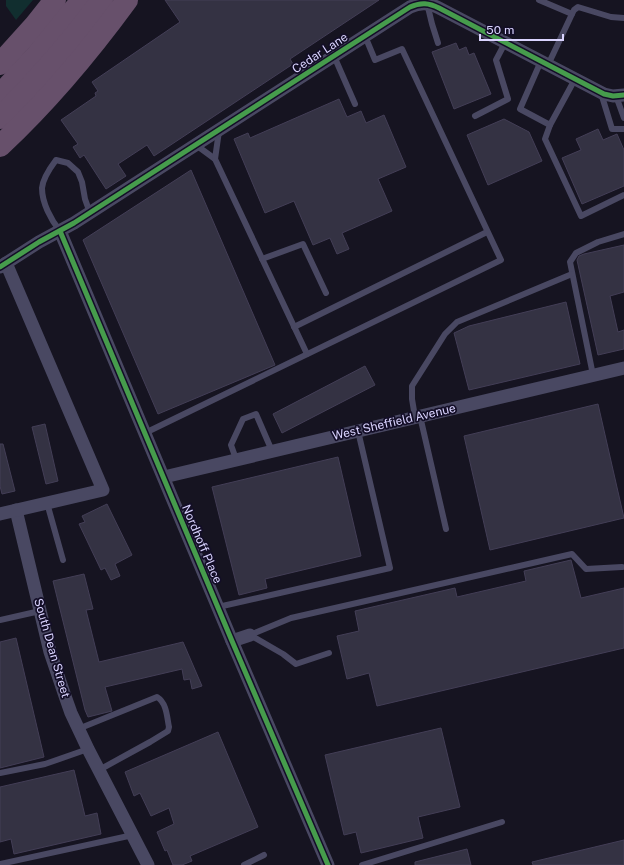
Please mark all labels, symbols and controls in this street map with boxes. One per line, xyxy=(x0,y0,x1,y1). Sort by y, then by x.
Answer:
scale bar xyxy=(480,16,563,42)
text: 50 m xyxy=(486,23,514,37)
street label: Cedar Lane xyxy=(290,30,351,76)
street label: West Sheffield Avenue xyxy=(331,401,457,443)
street label: Nordhoff Place xyxy=(179,502,225,586)
street label: South Dean Street xyxy=(31,597,73,700)

